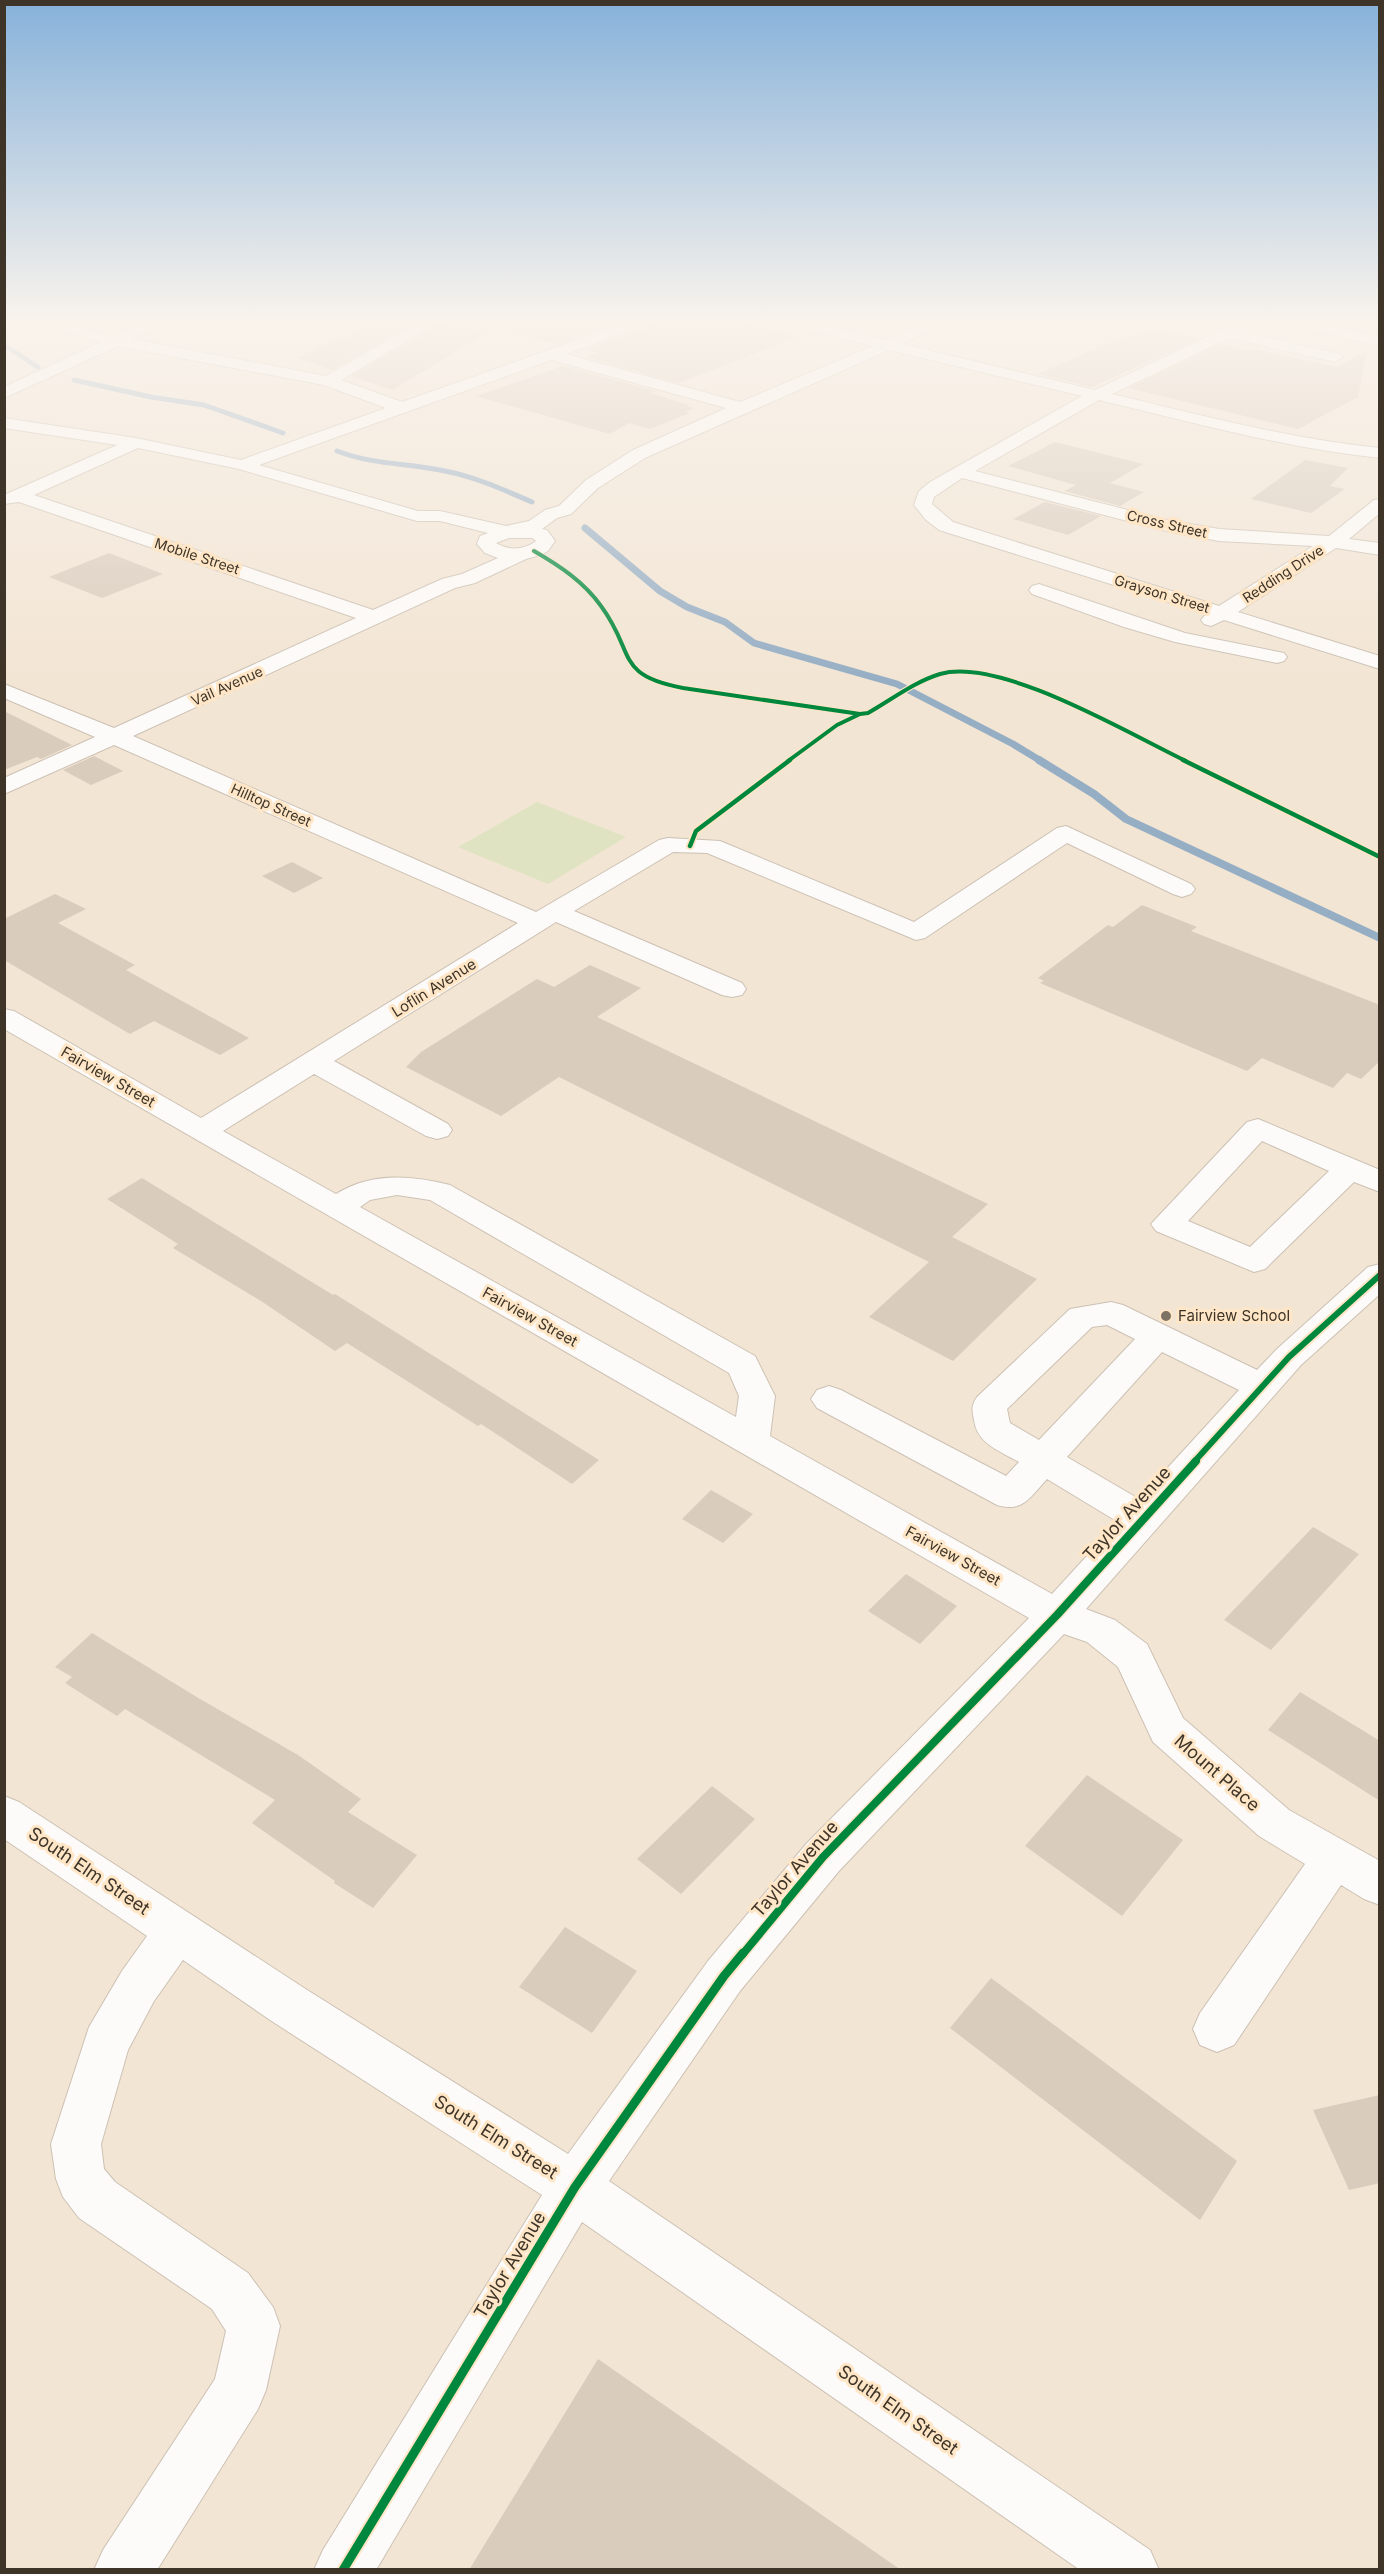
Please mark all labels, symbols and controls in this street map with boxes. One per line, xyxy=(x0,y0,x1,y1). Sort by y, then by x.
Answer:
street label: Cross Street xyxy=(1125,506,1209,541)
street label: Mobile Street xyxy=(153,534,242,577)
street label: Redding Drive xyxy=(1239,541,1326,606)
street label: Grayson Street xyxy=(1112,571,1212,616)
street label: Vail Avenue xyxy=(188,662,265,709)
street label: Hilltop Street xyxy=(229,779,314,830)
street label: Loflin Avenue xyxy=(388,954,480,1021)
street label: Fairview Street xyxy=(58,1042,159,1111)
street label: Fairview Street xyxy=(479,1283,581,1351)
place label: Fairview School xyxy=(1178,1306,1290,1325)
marker: Fairview School xyxy=(1159,1309,1173,1323)
street label: Taylor Avenue xyxy=(1078,1462,1175,1565)
street label: Fairview Street xyxy=(902,1522,1004,1590)
street label: Mount Place xyxy=(1170,1730,1264,1815)
street label: Taylor Avenue xyxy=(747,1816,842,1921)
street label: South Elm Street xyxy=(25,1822,154,1919)
street label: South Elm Street xyxy=(431,2090,562,2183)
street label: Taylor Avenue xyxy=(470,2208,550,2322)
street label: South Elm Street xyxy=(834,2360,962,2459)

